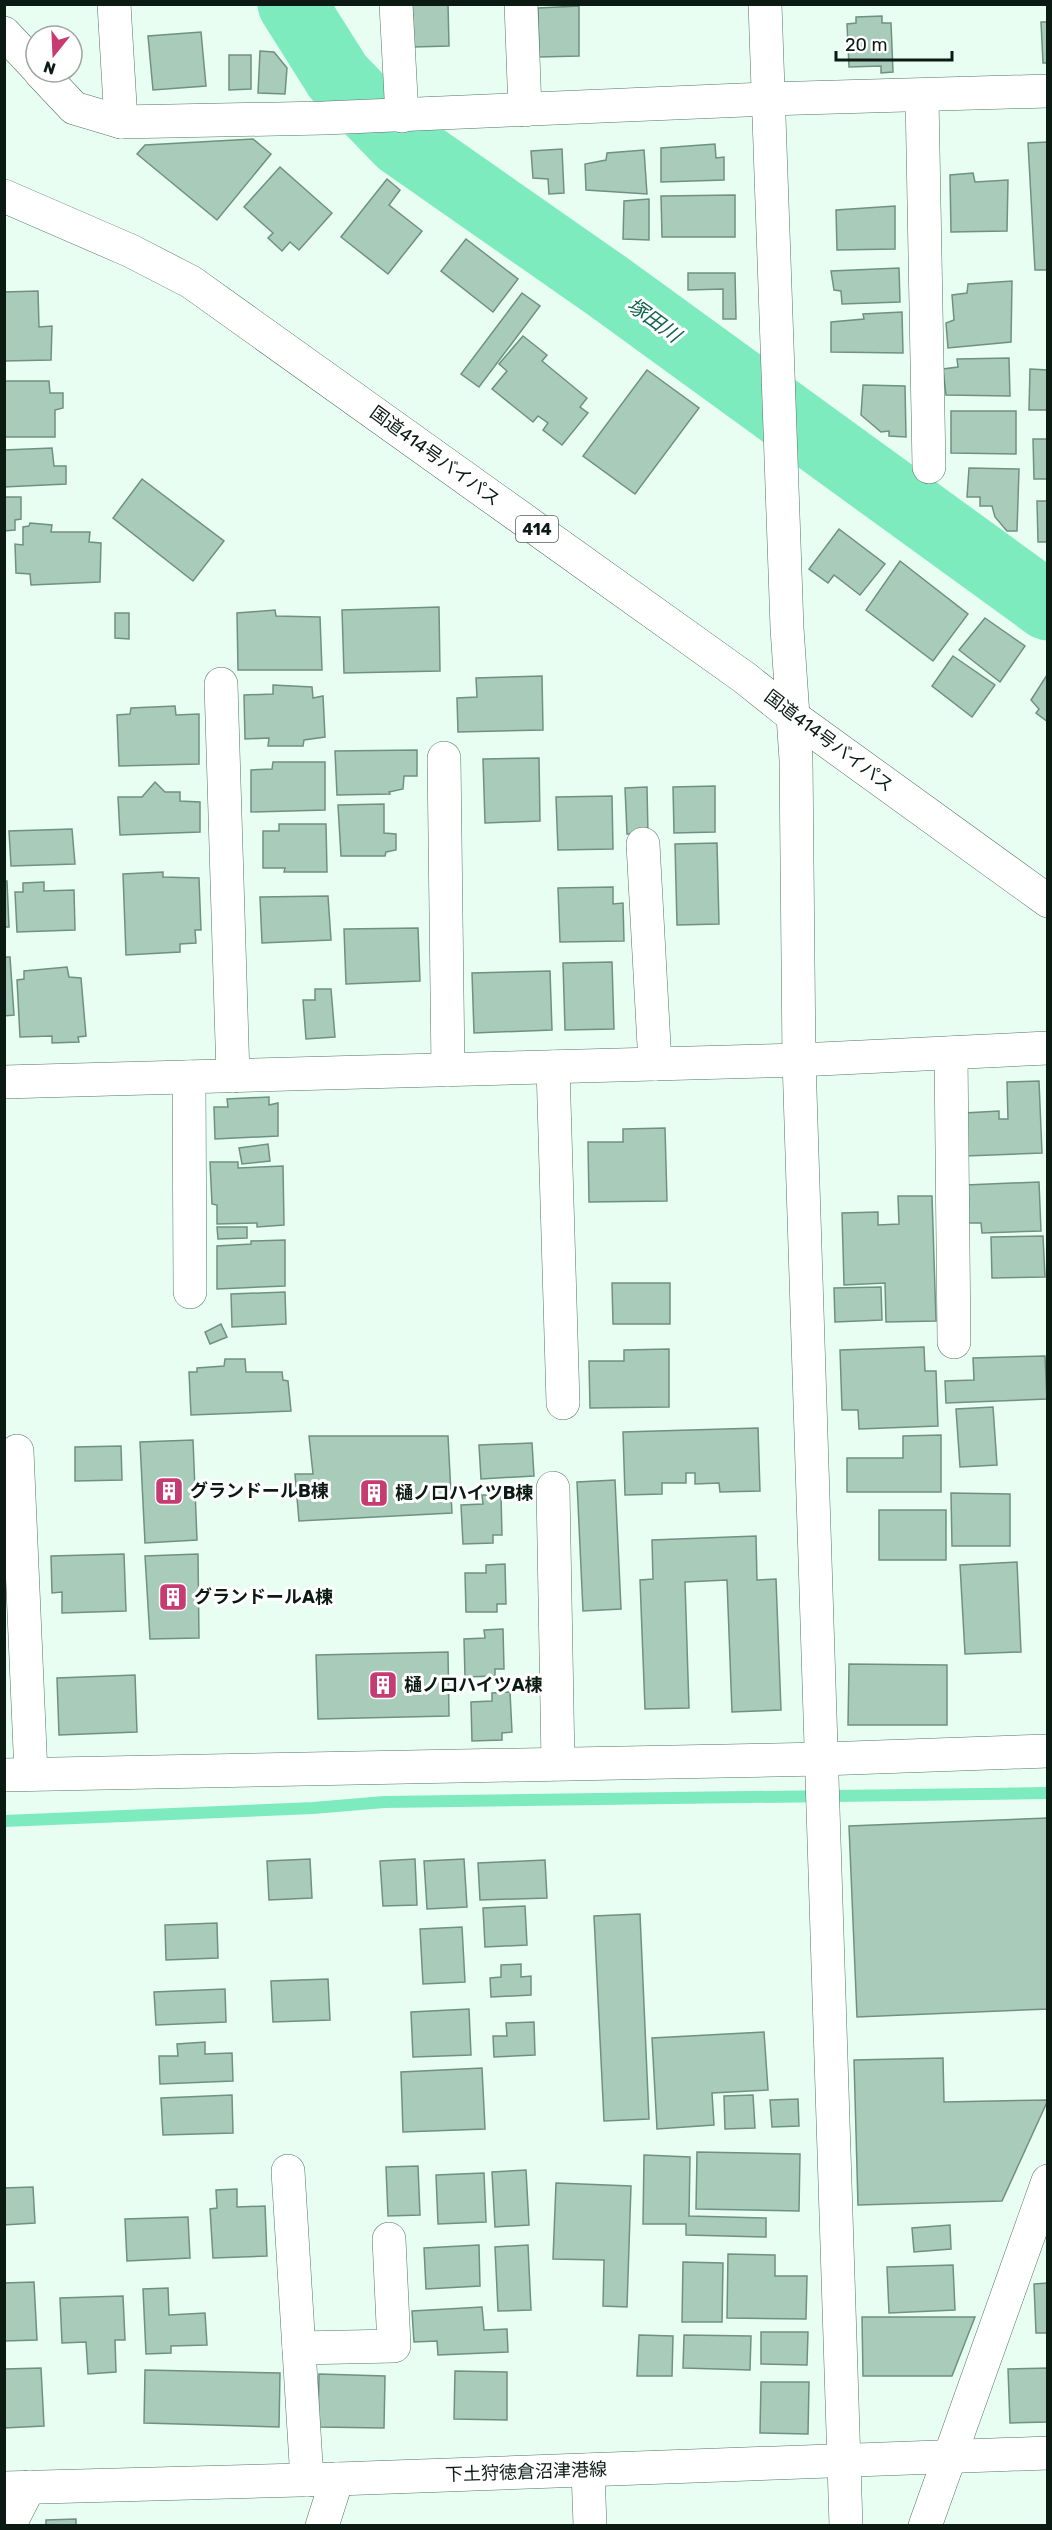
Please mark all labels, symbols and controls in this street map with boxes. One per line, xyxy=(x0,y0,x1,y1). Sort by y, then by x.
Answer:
north arrow xyxy=(24,24,84,84)
scale bar xyxy=(836,24,952,62)
text: 20 m xyxy=(845,34,887,56)
text: N xyxy=(41,57,58,79)
water label: 塚田川 xyxy=(623,293,687,349)
street label: 国道414号バイパス xyxy=(366,401,504,511)
road number: 414 xyxy=(516,516,558,542)
street label: 国道414号バイパス xyxy=(760,685,898,797)
building icon: グランドールB棟 xyxy=(153,1475,185,1507)
building icon: 樋ノ口ハイツB棟 xyxy=(358,1477,390,1509)
place label: グランドールB棟 xyxy=(190,1480,329,1502)
place label: 樋ノ口ハイツB棟 xyxy=(395,1482,533,1504)
building icon: グランドールA棟 xyxy=(157,1581,189,1613)
place label: グランドールA棟 xyxy=(194,1586,333,1608)
building icon: 樋ノ口ハイツA棟 xyxy=(367,1669,399,1701)
place label: 樋ノ口ハイツA棟 xyxy=(404,1674,543,1696)
street label: 下土狩徳倉沼津港線 xyxy=(445,2458,607,2486)

